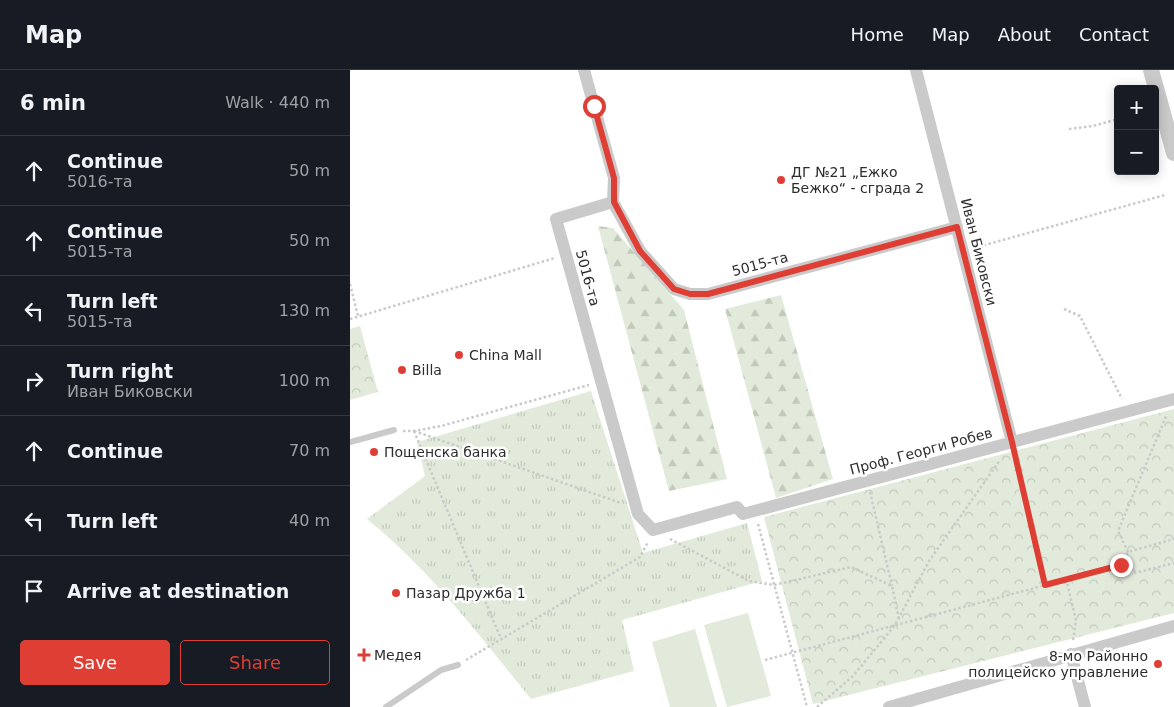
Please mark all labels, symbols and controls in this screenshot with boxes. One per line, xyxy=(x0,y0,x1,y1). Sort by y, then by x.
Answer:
text: Map xyxy=(25,21,82,49)
text: Home xyxy=(851,24,904,45)
text: Map xyxy=(932,24,970,45)
text: About xyxy=(998,24,1051,45)
text: Contact xyxy=(1079,24,1149,45)
map controls xyxy=(1114,85,1159,175)
button: + xyxy=(1114,85,1159,130)
text: 6 min xyxy=(20,91,86,115)
text: Walk · 440 m xyxy=(225,93,330,112)
route start xyxy=(583,95,606,118)
button: − xyxy=(1114,130,1159,175)
text: Continue xyxy=(67,150,163,172)
icon: ahead xyxy=(20,157,48,185)
text: 50 m xyxy=(289,161,330,180)
place label: ДГ №21 „Ежко Бежко“ - сграда 2 xyxy=(791,164,924,196)
text: 5016-та xyxy=(67,172,133,191)
marker: ДГ №21 „Ежко Бежко“ - сграда 2 xyxy=(775,174,787,186)
street label: Иван Биковски xyxy=(958,197,1000,307)
text: Continue xyxy=(67,220,163,242)
icon: ahead xyxy=(20,227,48,255)
text: 50 m xyxy=(289,231,330,250)
text: 5015-та xyxy=(67,242,133,261)
street label: 5016-та xyxy=(573,248,603,308)
street label: 5015-та xyxy=(730,249,790,279)
text: Turn left xyxy=(67,290,158,312)
icon: left xyxy=(20,297,48,325)
text: 130 m xyxy=(279,301,330,320)
text: 5015-та xyxy=(67,312,133,331)
place label: China Mall xyxy=(469,347,542,363)
marker: China Mall xyxy=(453,349,465,361)
text: Turn right xyxy=(67,360,173,382)
place label: Billa xyxy=(412,362,442,378)
marker: Billa xyxy=(396,364,408,376)
icon: right xyxy=(20,367,48,395)
text: 100 m xyxy=(279,371,330,390)
text: Иван Биковски xyxy=(67,382,193,401)
street label: Проф. Георги Робев xyxy=(848,424,994,478)
icon: ahead xyxy=(20,437,48,465)
text: Continue xyxy=(67,440,163,462)
text: 70 m xyxy=(289,441,330,460)
place label: Пощенска банка xyxy=(384,444,507,460)
marker: Пощенска банка xyxy=(368,446,380,458)
icon: left xyxy=(20,507,48,535)
text: Turn left xyxy=(67,510,158,532)
text: 40 m xyxy=(289,511,330,530)
route end xyxy=(1110,554,1133,577)
icon: arrive xyxy=(20,577,48,605)
text: Arrive at destination xyxy=(67,580,289,602)
place label: Пазар Дружба 1 xyxy=(406,585,526,601)
marker: Пазар Дружба 1 xyxy=(390,587,402,599)
button: Save xyxy=(20,640,170,685)
button: Share xyxy=(180,640,330,685)
place label: Медея xyxy=(374,647,421,663)
place label: 8-мо Районно полицейско управление xyxy=(968,648,1148,680)
marker: Медея xyxy=(358,649,370,661)
marker: 8-мо Районно полицейско управление xyxy=(1152,658,1164,670)

